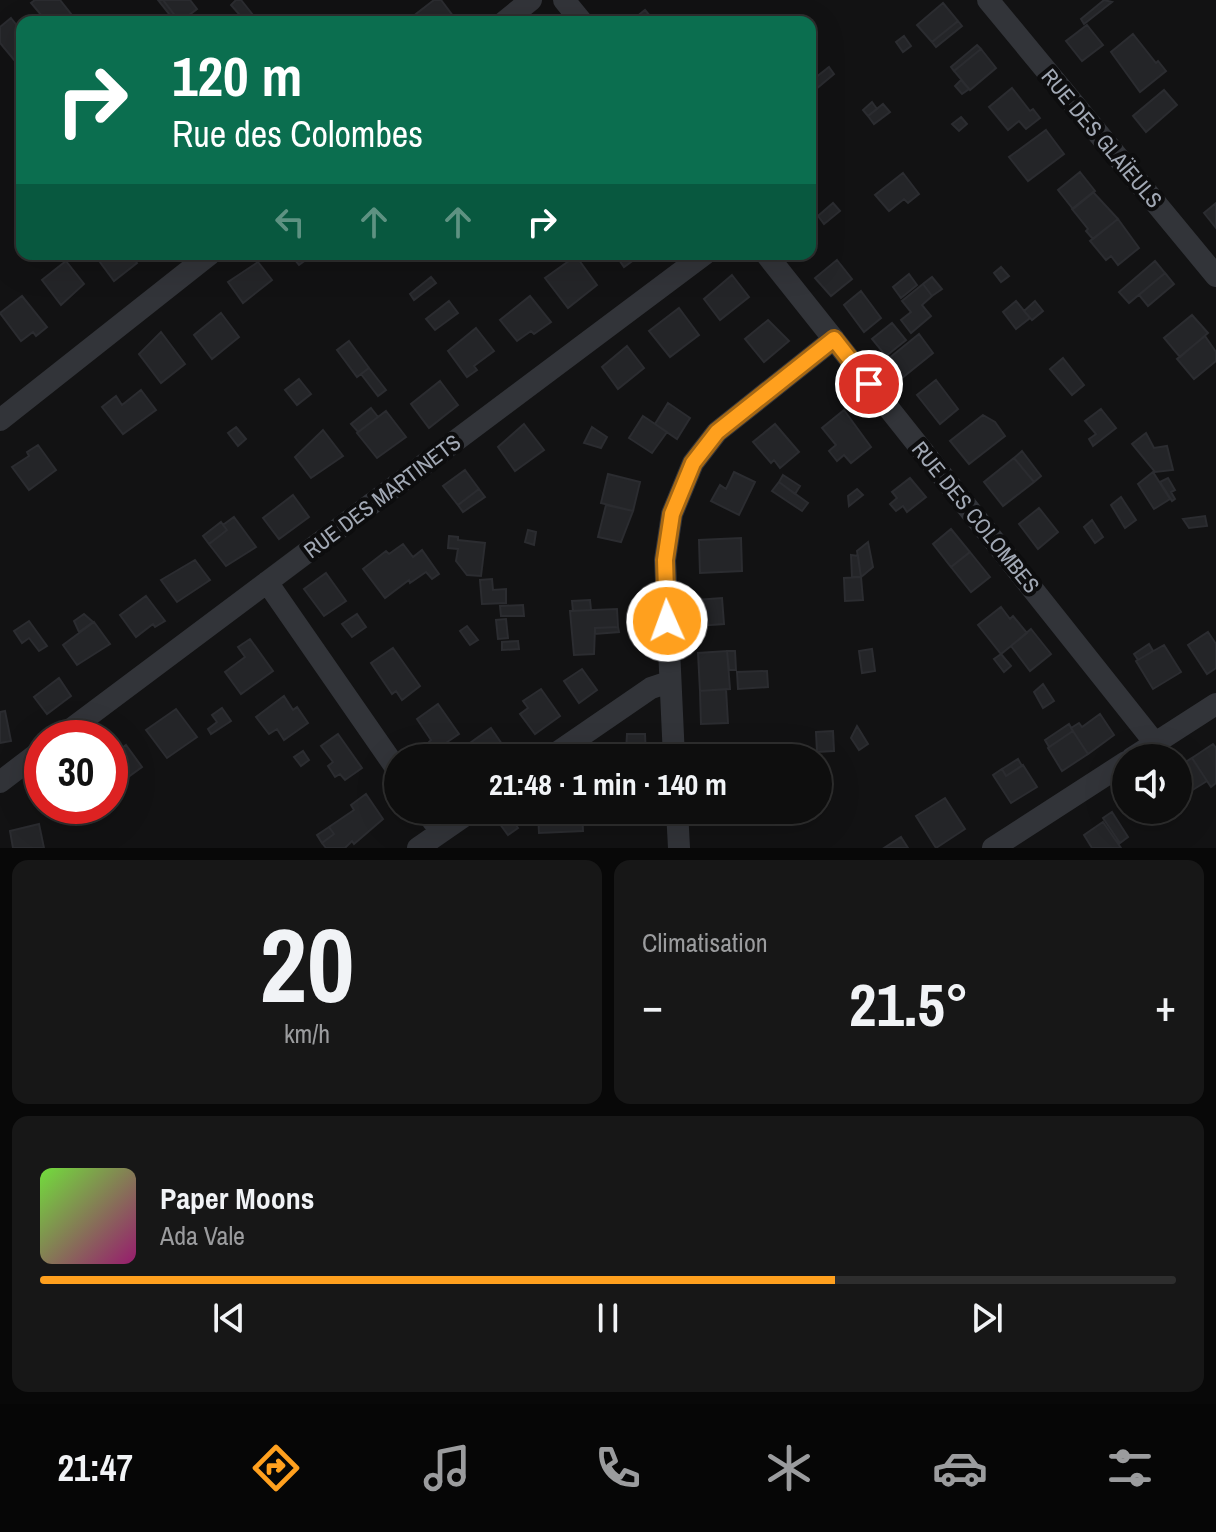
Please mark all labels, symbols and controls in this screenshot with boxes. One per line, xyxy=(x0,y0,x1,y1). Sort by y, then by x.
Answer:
text: 120 m xyxy=(172,38,302,113)
icon: right xyxy=(40,48,144,152)
street label: RUE DES GLAÏEULS xyxy=(1035,62,1169,214)
text: Rue des Colombes xyxy=(172,110,423,158)
icon: left xyxy=(268,200,312,244)
icon: ahead xyxy=(352,200,396,244)
icon: ahead xyxy=(436,200,480,244)
icon: right xyxy=(520,200,564,244)
pin xyxy=(835,350,903,418)
icon: arrive xyxy=(847,362,891,406)
street label: RUE DES MARTINETS xyxy=(297,427,467,565)
street label: RUE DES COLOMBES xyxy=(905,435,1047,599)
position arrow xyxy=(625,579,709,663)
speed limit sign: 30 xyxy=(24,720,128,824)
map controls xyxy=(1112,744,1192,824)
button: sound xyxy=(1112,744,1192,824)
text: 21:48 · 1 min · 140 m xyxy=(489,764,727,804)
text: 20 xyxy=(260,894,354,1034)
text: Climatisation xyxy=(642,925,768,960)
text: 21.5° xyxy=(849,964,969,1045)
text: − xyxy=(642,975,663,1035)
text: + xyxy=(1155,975,1176,1035)
text: km/h xyxy=(284,1016,330,1051)
text: Paper Moons xyxy=(160,1178,314,1218)
text: Ada Vale xyxy=(160,1218,245,1253)
icon: previous xyxy=(207,1296,251,1340)
icon: pause xyxy=(586,1296,630,1340)
icon: next xyxy=(965,1296,1009,1340)
icon: directions xyxy=(248,1440,304,1496)
icon: music xyxy=(419,1440,475,1496)
icon: phone xyxy=(590,1440,646,1496)
icon: climate xyxy=(761,1440,817,1496)
icon: car xyxy=(932,1440,988,1496)
icon: filters xyxy=(1102,1440,1158,1496)
text: 21:47 xyxy=(57,1444,133,1492)

